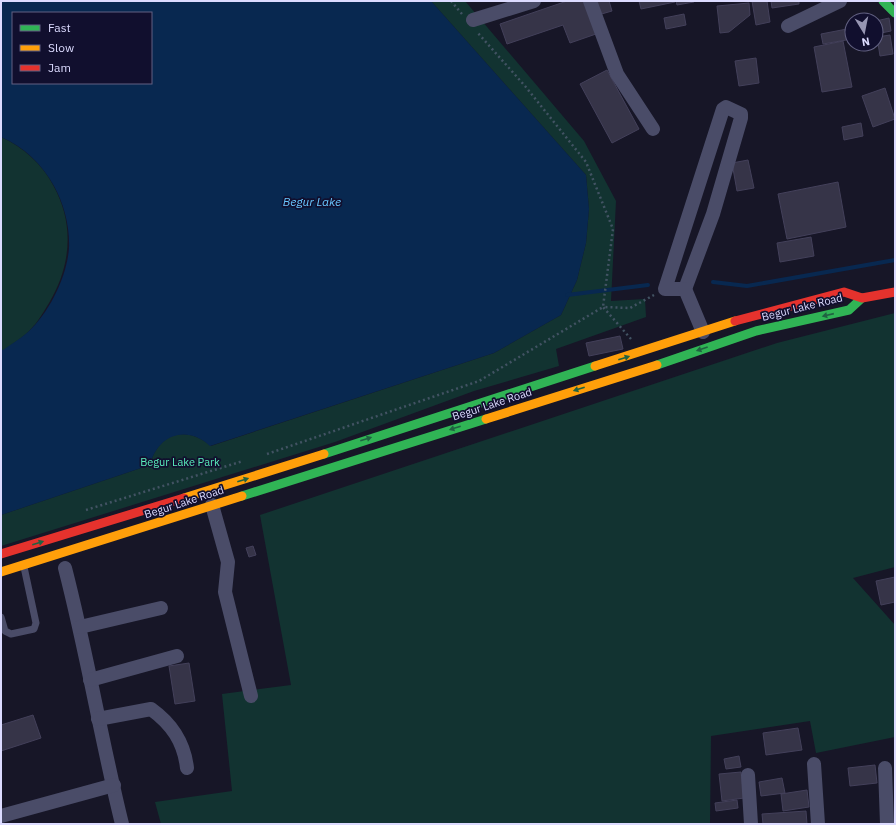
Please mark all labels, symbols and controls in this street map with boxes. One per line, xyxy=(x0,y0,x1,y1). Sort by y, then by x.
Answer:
legend xyxy=(12,12,152,84)
north arrow xyxy=(844,12,884,52)
text: Fast xyxy=(48,20,71,35)
text: N xyxy=(861,34,871,49)
text: Slow xyxy=(48,40,74,55)
text: Jam xyxy=(48,60,71,75)
water label: Begur Lake xyxy=(283,194,341,209)
street label: Begur Lake Road xyxy=(760,290,844,324)
one-way arrow xyxy=(821,312,834,318)
one-way arrow xyxy=(696,347,708,353)
one-way arrow xyxy=(618,355,630,361)
street label: Begur Lake Road xyxy=(450,385,534,423)
one-way arrow xyxy=(572,386,584,392)
one-way arrow xyxy=(448,425,460,431)
one-way arrow xyxy=(361,436,373,442)
park label: Begur Lake Park xyxy=(140,455,220,469)
one-way arrow xyxy=(237,476,249,482)
street label: Begur Lake Road xyxy=(142,483,226,521)
one-way arrow xyxy=(33,540,45,546)

